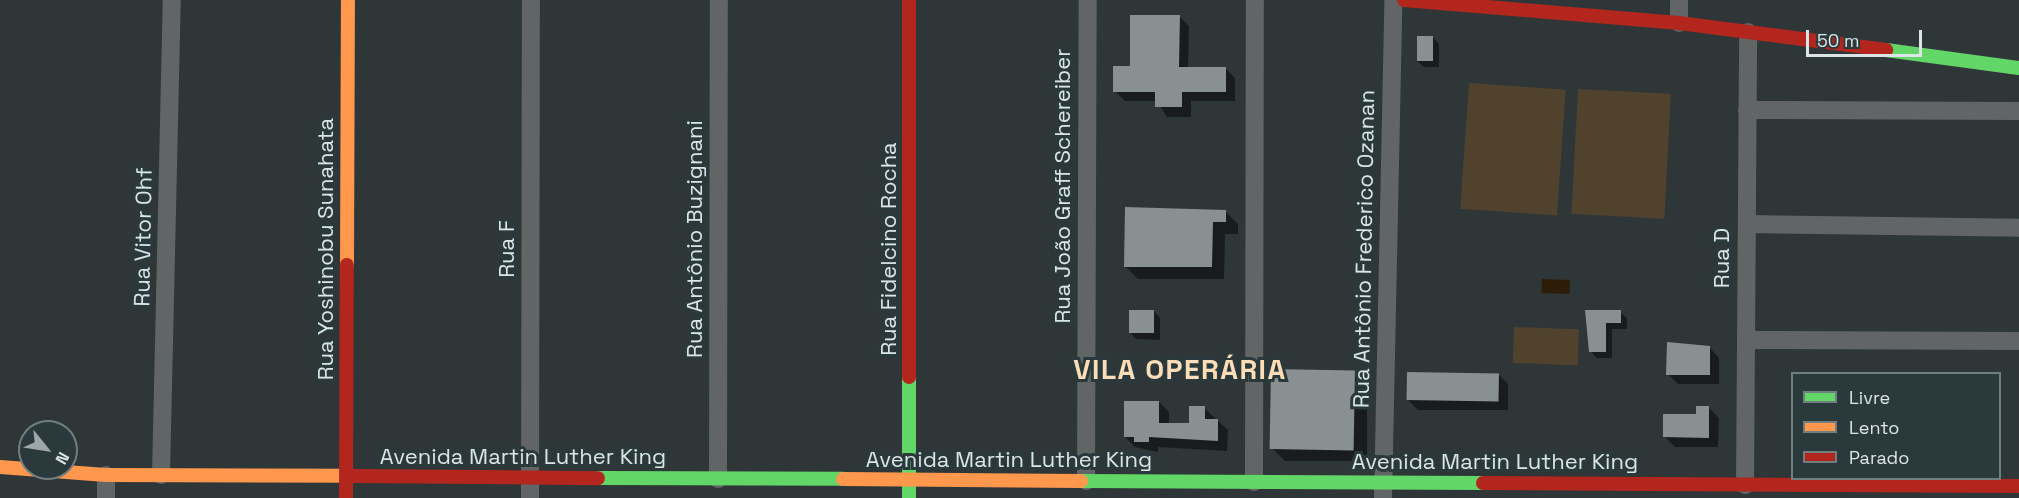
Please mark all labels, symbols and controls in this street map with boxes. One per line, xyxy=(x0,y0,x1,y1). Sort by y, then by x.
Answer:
scale bar xyxy=(1809,18,1924,56)
text: 50 m xyxy=(1817,29,1859,52)
street label: Rua João Graff Schereiber xyxy=(1050,48,1076,324)
street label: Rua Antônio Frederico Ozanan xyxy=(1348,89,1380,409)
street label: Rua Yoshinobu Sunahata xyxy=(313,118,339,380)
street label: Rua Antônio Buzignani xyxy=(682,120,708,358)
street label: Rua Fidelcino Rocha xyxy=(876,142,902,356)
street label: Rua Vitor Ohf xyxy=(129,167,157,307)
street label: Rua F xyxy=(494,220,520,278)
street label: Rua D xyxy=(1709,228,1735,288)
district label: VILA OPERÁRIA xyxy=(1073,352,1287,386)
legend xyxy=(1791,372,2001,480)
text: Livre xyxy=(1849,386,1890,409)
text: Lento xyxy=(1849,416,1899,439)
north arrow xyxy=(18,420,78,480)
street label: Avenida Martin Luther King xyxy=(380,444,666,470)
text: Parado xyxy=(1849,446,1909,469)
street label: Avenida Martin Luther King xyxy=(866,447,1152,473)
text: N xyxy=(51,448,74,468)
street label: Avenida Martin Luther King xyxy=(1352,449,1638,475)

